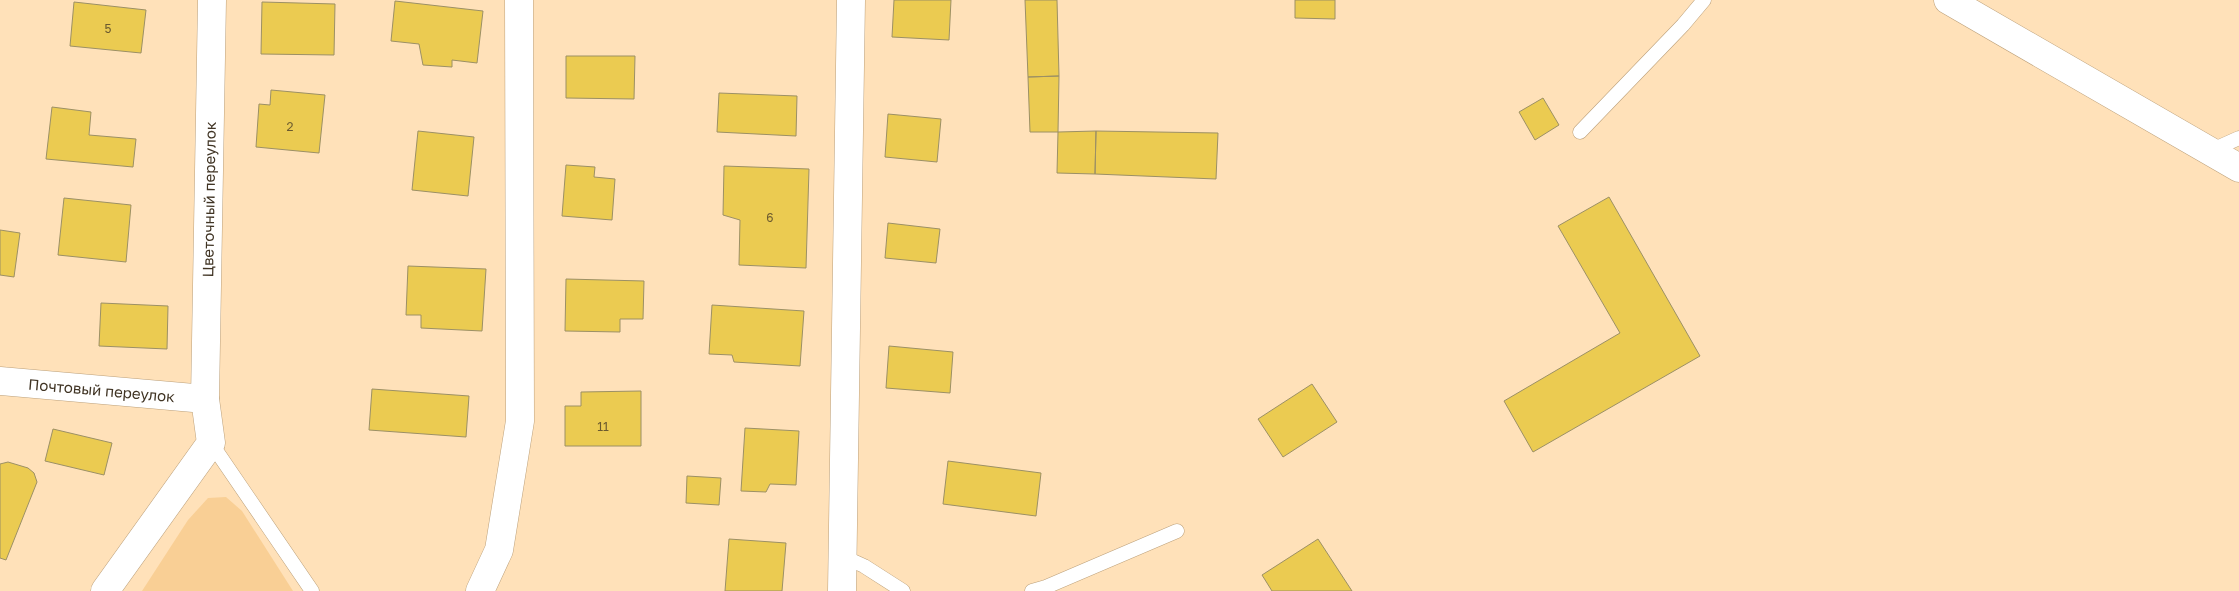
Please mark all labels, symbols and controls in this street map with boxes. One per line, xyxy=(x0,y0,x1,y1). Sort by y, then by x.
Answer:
house number: 5 xyxy=(105,21,112,36)
house number: 2 xyxy=(287,119,294,134)
street label: Цветочный переулок xyxy=(198,121,219,278)
house number: 6 xyxy=(766,210,774,225)
street label: Почтовый переулок xyxy=(28,375,176,405)
house number: 11 xyxy=(597,419,609,434)

